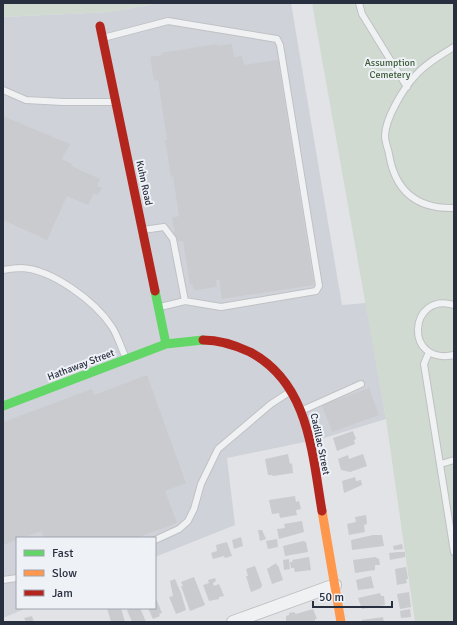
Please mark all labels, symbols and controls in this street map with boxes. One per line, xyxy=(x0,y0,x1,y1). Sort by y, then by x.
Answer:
park label: Assumption Cemetery xyxy=(365,57,415,81)
street label: Kuhn Road xyxy=(133,159,155,207)
street label: Hathaway Street xyxy=(46,347,117,383)
street label: Cadillac Street xyxy=(308,412,332,476)
legend xyxy=(16,537,156,609)
text: Fast xyxy=(52,546,73,561)
text: Slow xyxy=(52,566,77,581)
scale bar xyxy=(313,583,392,609)
text: Jam xyxy=(52,586,73,601)
text: 50 m xyxy=(319,590,344,605)

